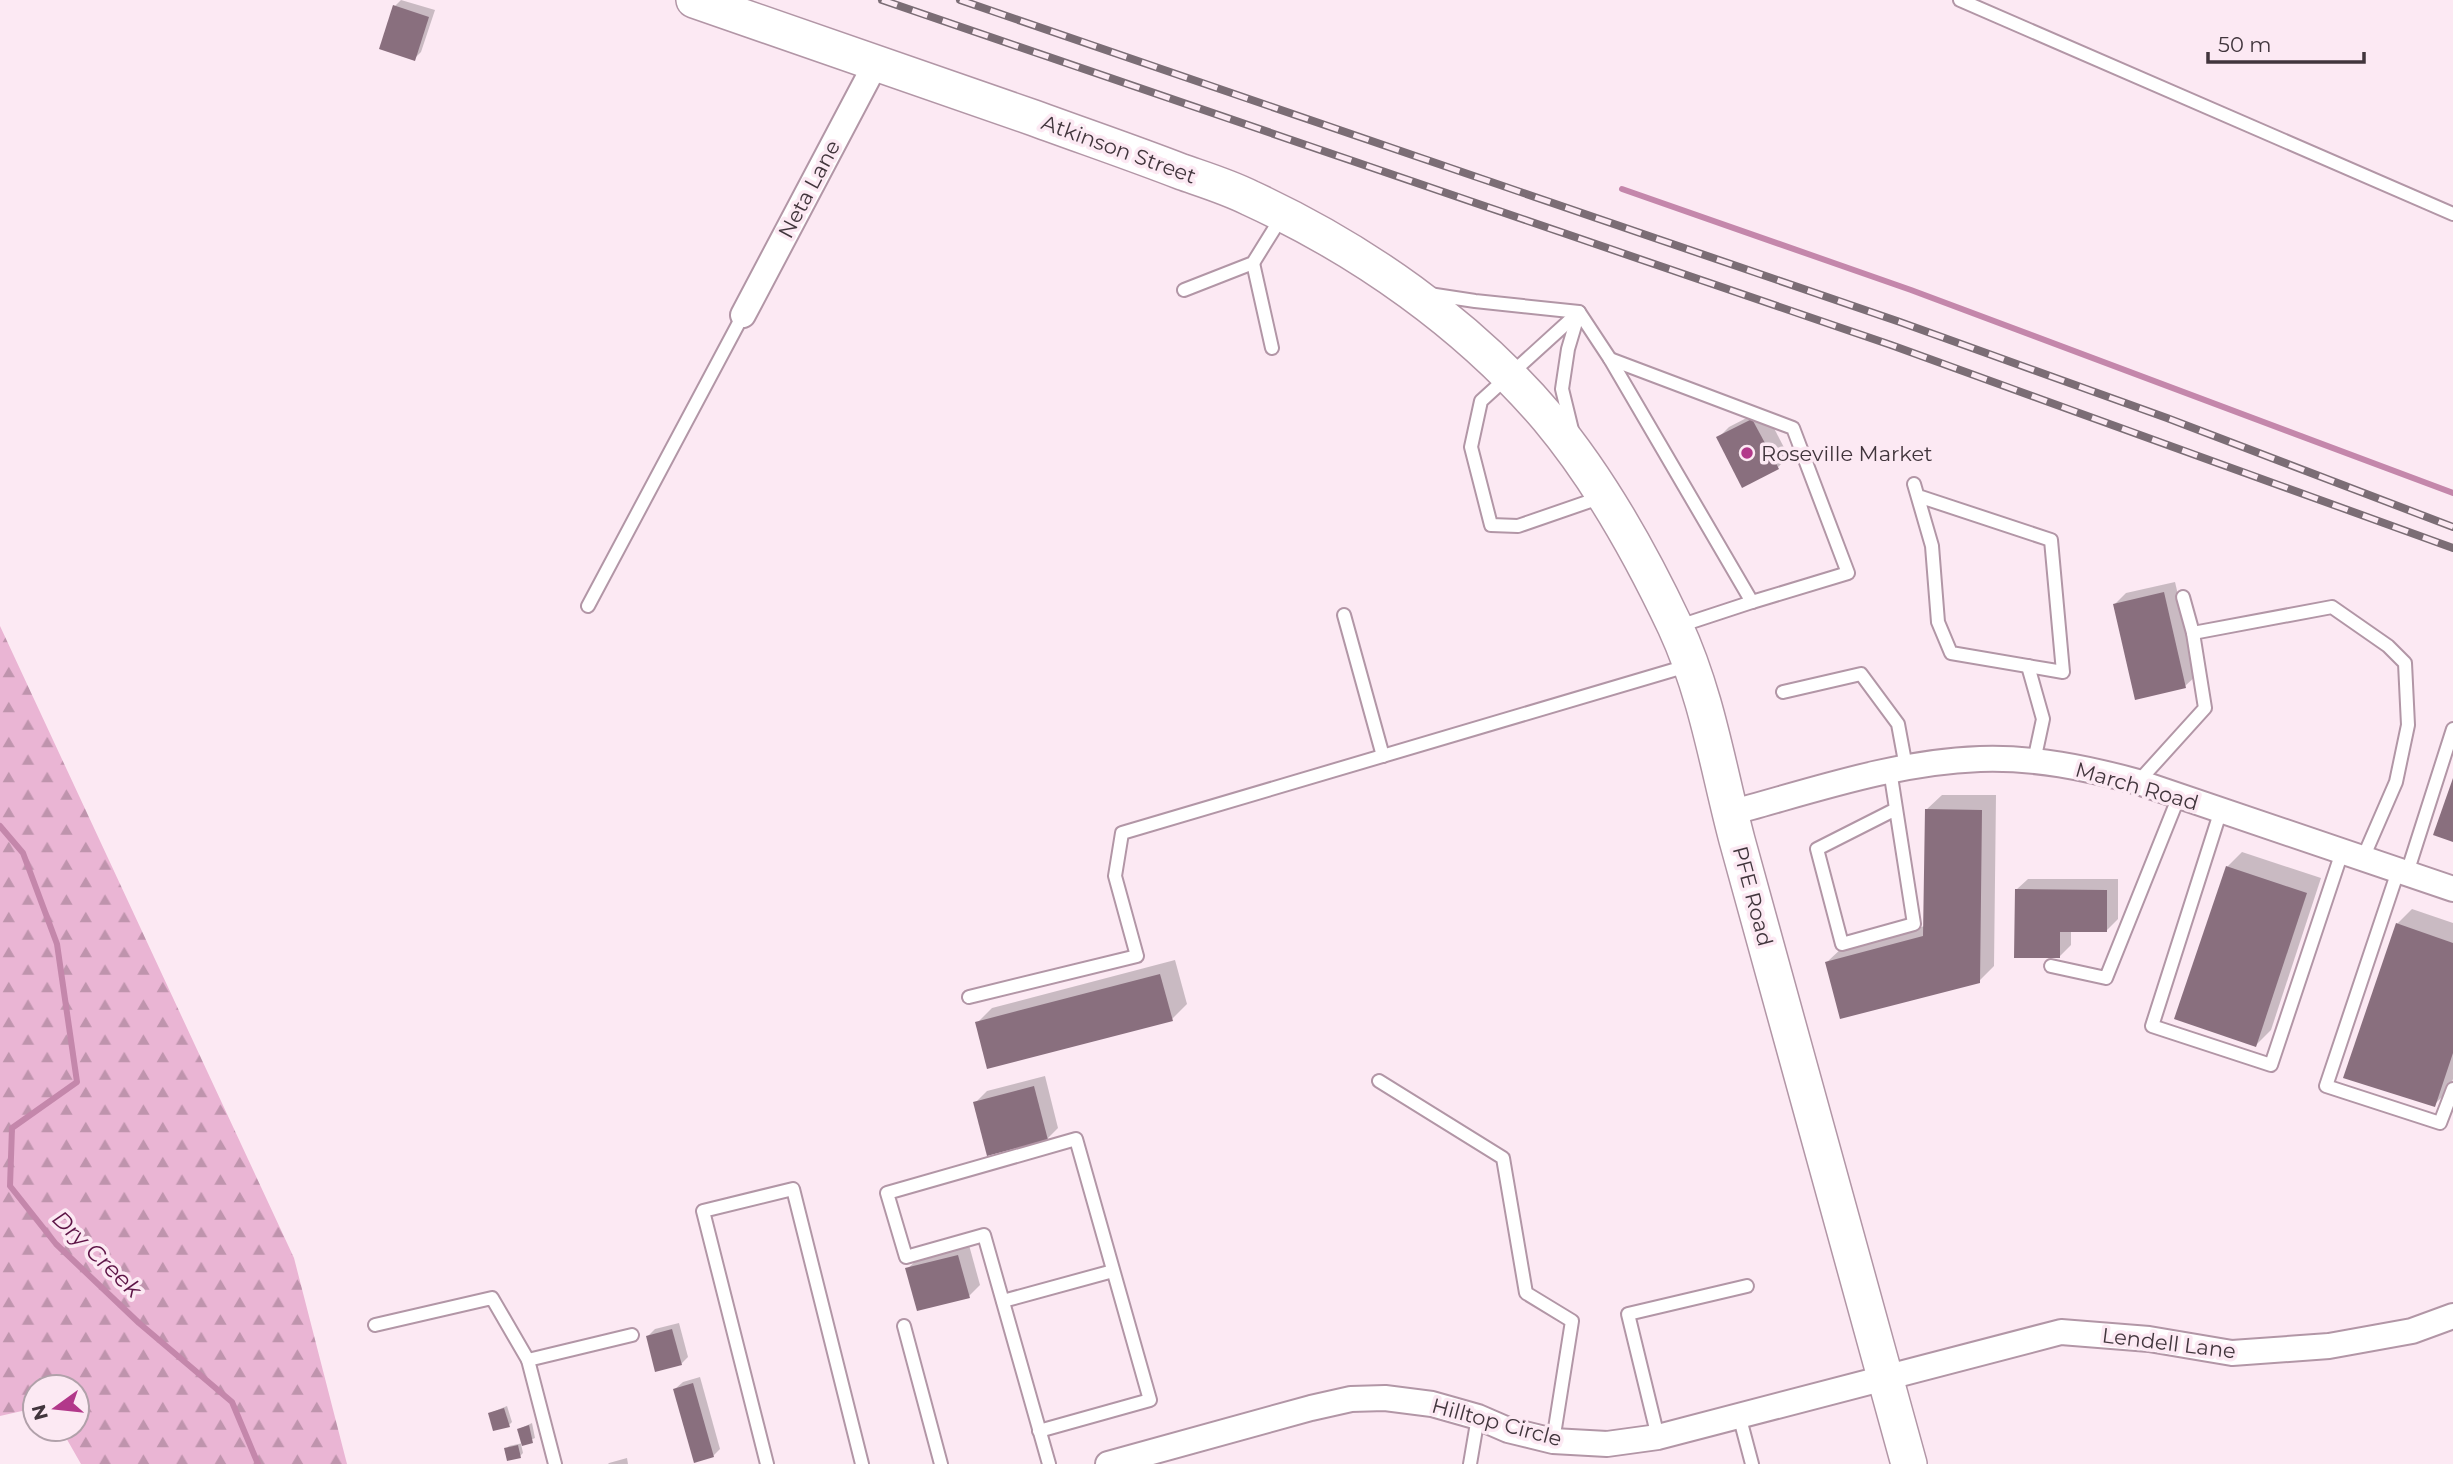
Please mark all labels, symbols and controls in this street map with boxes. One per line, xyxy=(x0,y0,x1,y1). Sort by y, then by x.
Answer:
scale bar xyxy=(2208,21,2364,65)
text: 50 m xyxy=(2218,32,2272,57)
street label: Atkinson Street xyxy=(1038,109,1200,189)
street label: Neta Lane xyxy=(773,136,845,242)
place label: Roseville Market xyxy=(1761,441,1933,466)
marker: Roseville Market xyxy=(1739,445,1755,461)
street label: March Road xyxy=(2073,756,2201,816)
street label: PFE Road xyxy=(1728,843,1778,949)
water label: Dry Creek xyxy=(46,1205,148,1304)
street label: Lendell Lane xyxy=(2101,1322,2237,1364)
north arrow xyxy=(21,1373,91,1443)
street label: Hilltop Circle xyxy=(1429,1393,1565,1451)
text: N xyxy=(27,1402,53,1423)

